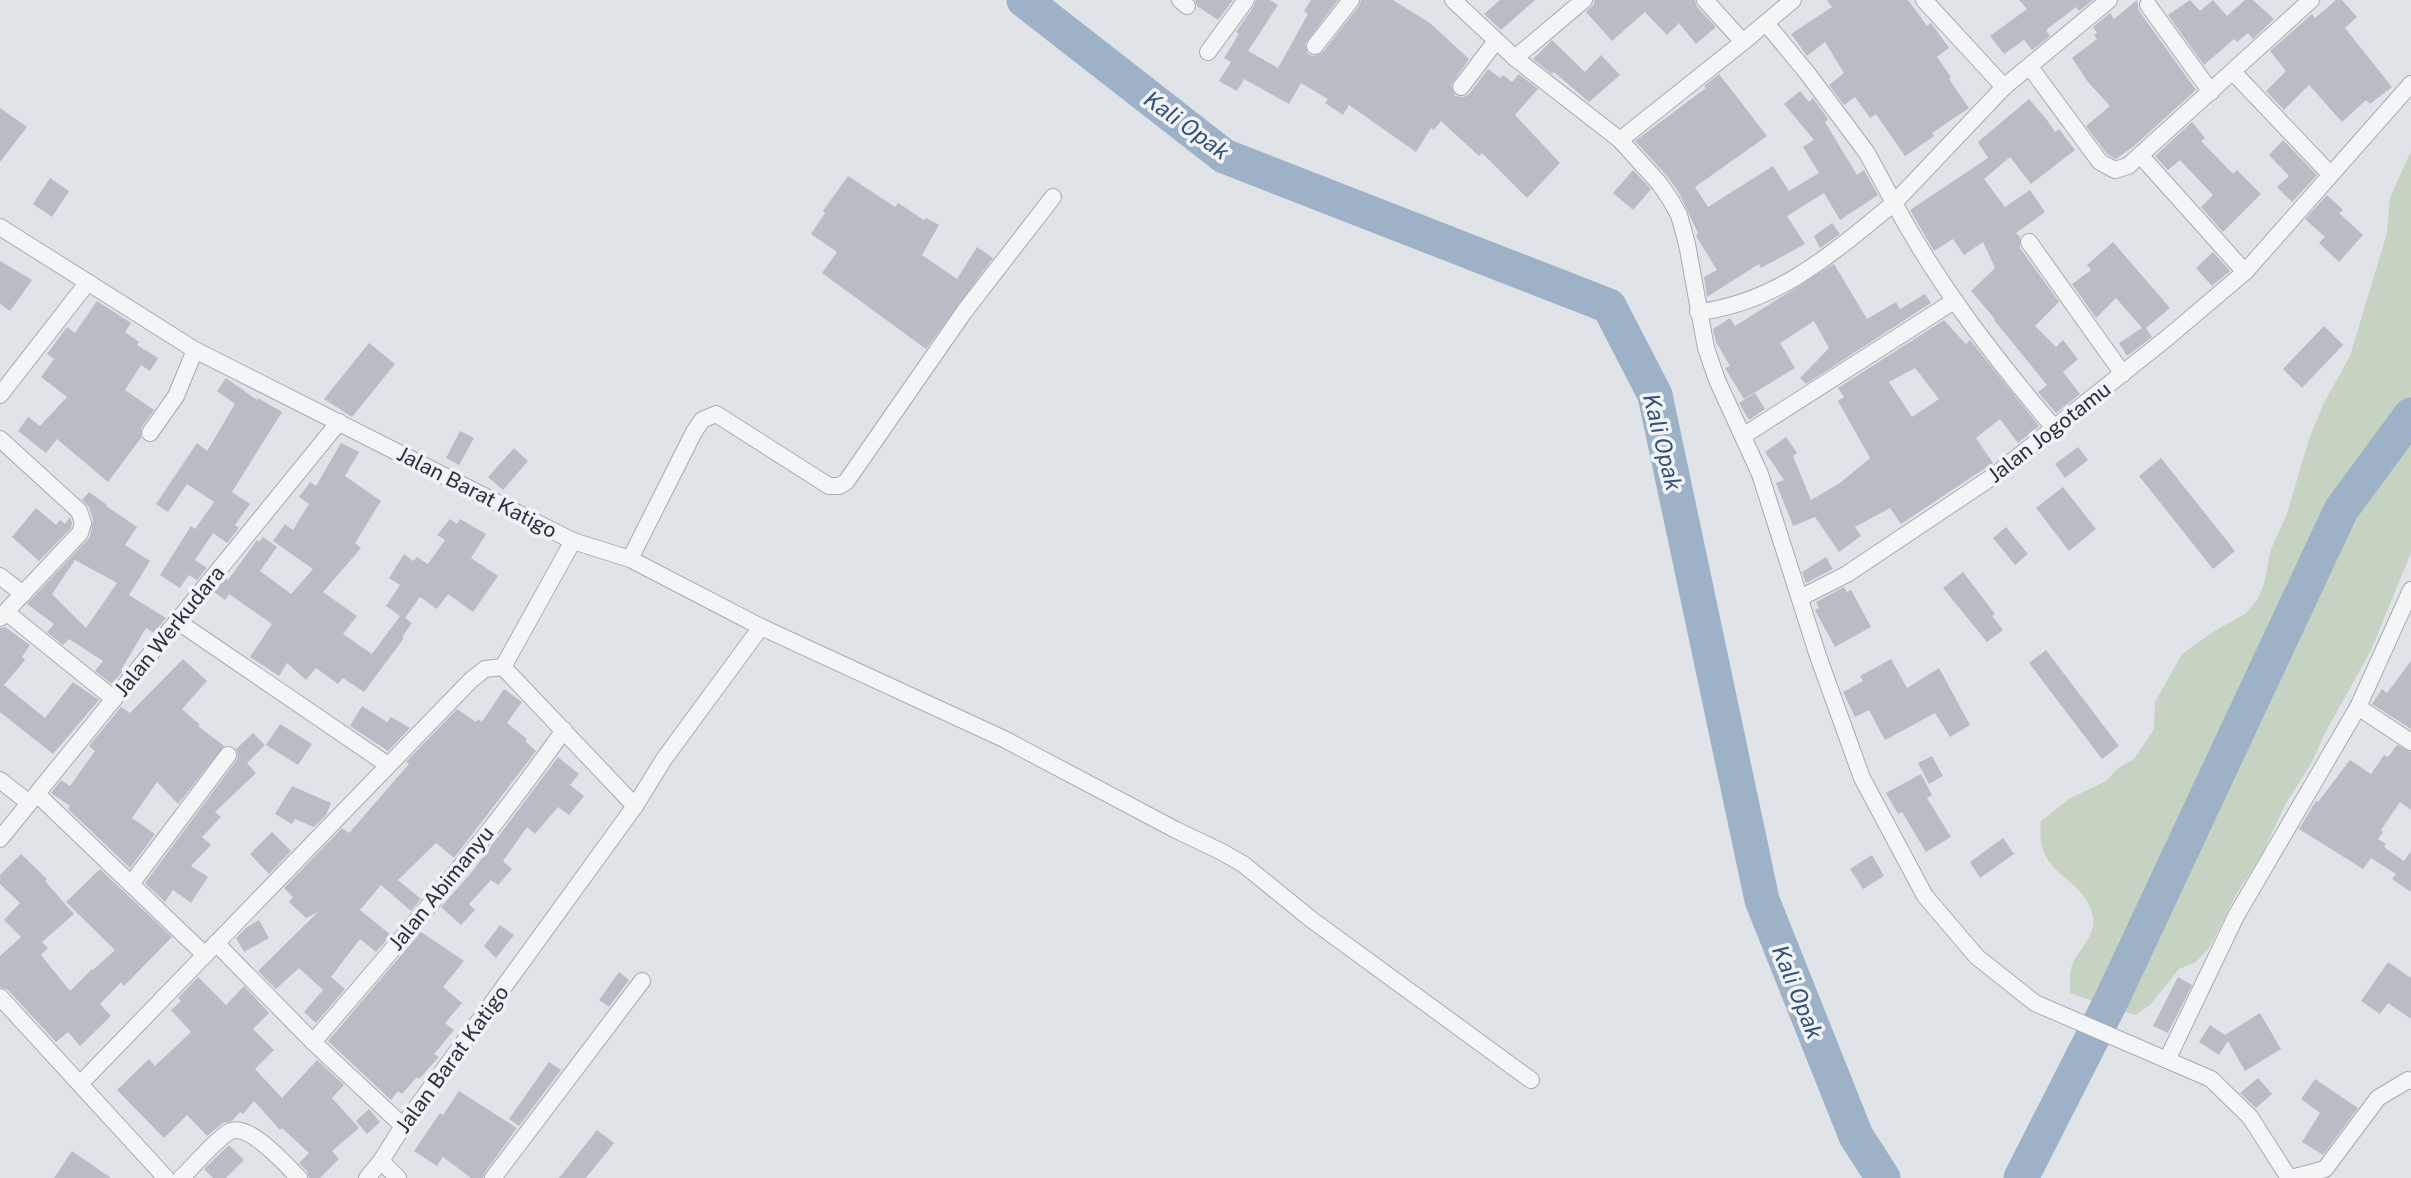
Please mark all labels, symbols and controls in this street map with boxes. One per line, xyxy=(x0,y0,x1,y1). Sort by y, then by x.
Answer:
water label: Kali Opak xyxy=(1139,85,1235,165)
street label: Jalan Jogotamu xyxy=(1983,376,2115,488)
water label: Kali Opak xyxy=(1638,391,1688,494)
street label: Jalan Barat Katigo xyxy=(393,441,561,543)
street label: Jalan Werkudara xyxy=(109,561,229,701)
street label: Jalan Abimanyu xyxy=(383,821,499,955)
water label: Kali Opak xyxy=(1767,941,1829,1043)
street label: Jalan Barat Katigo xyxy=(390,980,514,1138)

